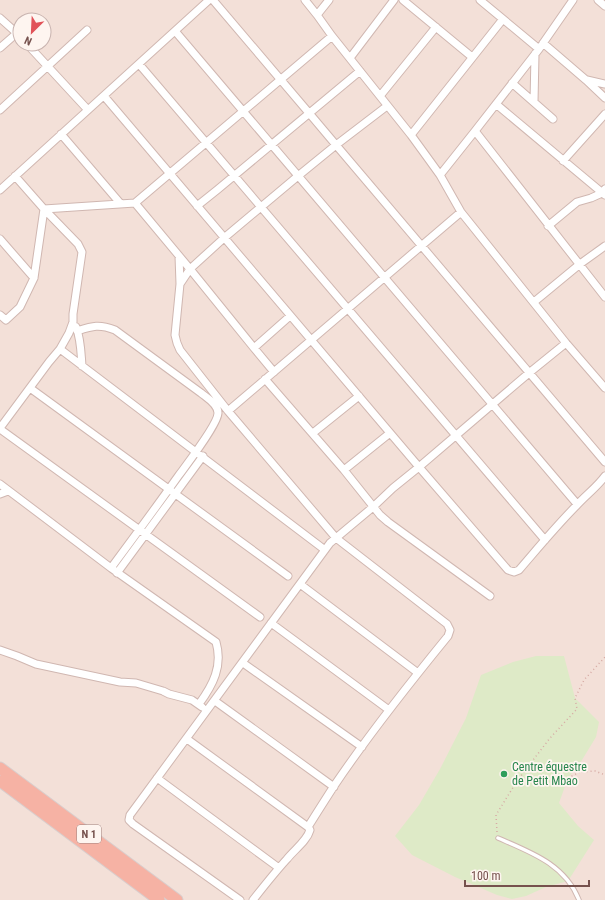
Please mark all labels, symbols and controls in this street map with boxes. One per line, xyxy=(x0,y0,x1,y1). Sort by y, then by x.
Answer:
north arrow xyxy=(12,12,52,52)
text: N xyxy=(22,33,34,48)
place label: Centre équestre de Petit Mbao xyxy=(512,760,587,788)
marker: Centre équestre de Petit Mbao xyxy=(499,769,509,779)
road number: N 1 xyxy=(77,825,101,843)
scale bar xyxy=(465,862,589,888)
text: 100 m xyxy=(471,869,501,883)

